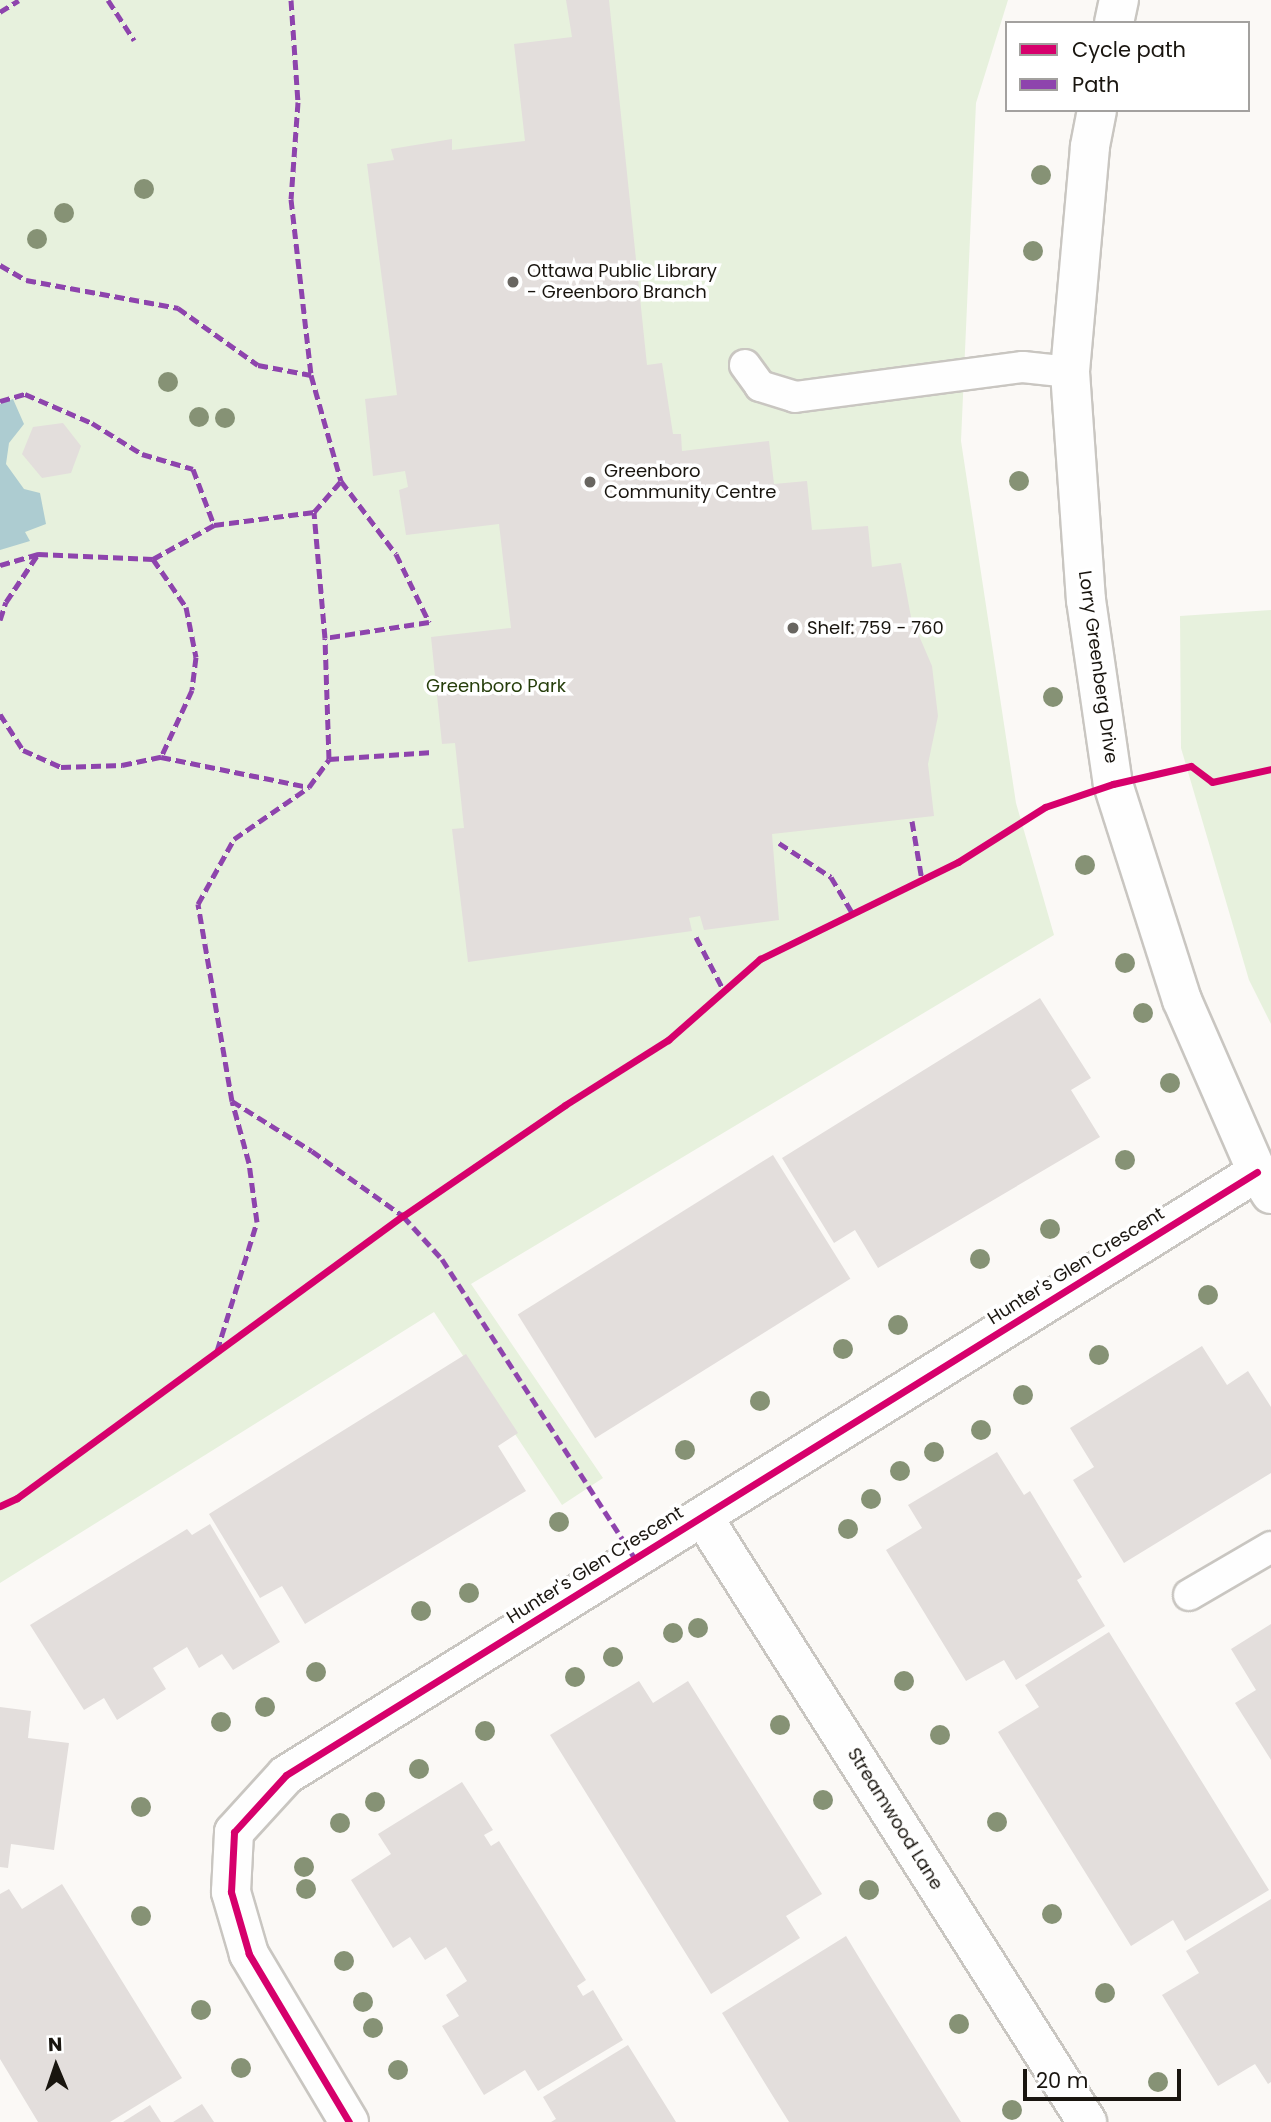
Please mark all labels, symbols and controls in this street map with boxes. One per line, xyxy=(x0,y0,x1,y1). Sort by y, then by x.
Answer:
legend xyxy=(1005,21,1250,112)
text: Cycle path xyxy=(1072,35,1186,64)
text: Path xyxy=(1072,70,1119,99)
place label: Ottawa Public Library - Greenboro Branch xyxy=(527,261,717,304)
marker: Ottawa Public Library - Greenboro Branch xyxy=(505,274,521,290)
place label: Greenboro Community Centre xyxy=(604,461,776,504)
marker: Greenboro Community Centre xyxy=(582,474,598,490)
street label: Lorry Greenberg Drive xyxy=(1074,569,1122,765)
place label: Shelf: 759 - 760 xyxy=(807,617,944,639)
marker: Shelf: 759 - 760 xyxy=(785,620,801,636)
park label: Greenboro Park xyxy=(426,675,566,697)
street label: Hunter's Glen Crescent xyxy=(984,1203,1168,1329)
street label: Hunter's Glen Crescent xyxy=(503,1502,687,1628)
street label: Streamwood Lane xyxy=(843,1744,947,1894)
north arrow xyxy=(21,2031,91,2101)
text: N xyxy=(48,2031,63,2058)
scale bar xyxy=(1026,2056,1184,2100)
text: 20 m xyxy=(1036,2066,1089,2095)

